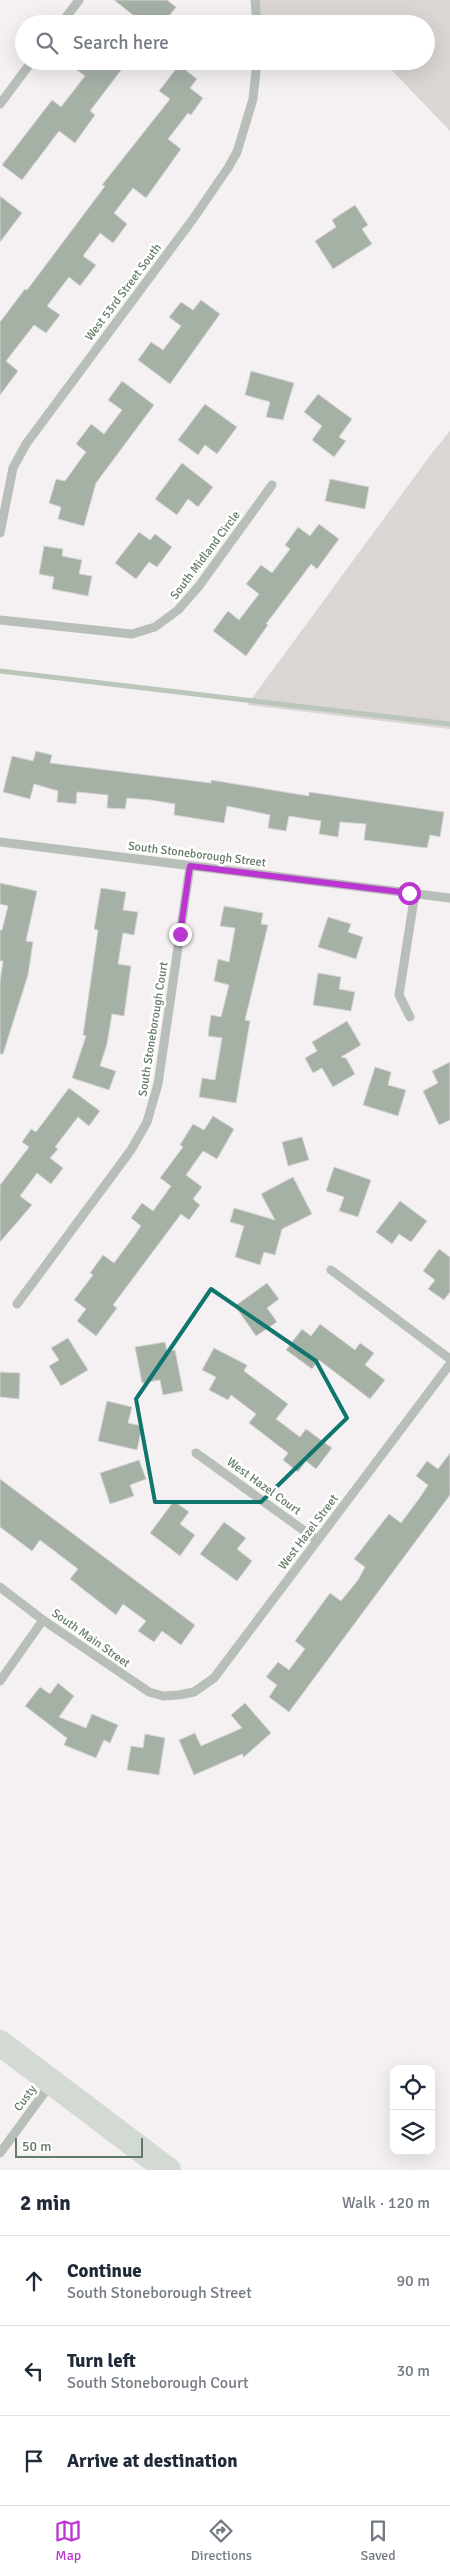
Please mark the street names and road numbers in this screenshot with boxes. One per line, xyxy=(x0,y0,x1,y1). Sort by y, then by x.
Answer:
street label: West 53rd Street South xyxy=(82,241,165,344)
street label: South Midland Circle xyxy=(167,508,244,603)
street label: South Stoneborough Street xyxy=(127,839,267,870)
street label: South Stoneborough Court xyxy=(135,961,172,1098)
street label: West Hazel Court xyxy=(224,1454,304,1518)
street label: West Hazel Street xyxy=(275,1492,342,1573)
street label: South Main Street xyxy=(49,1606,133,1671)
street label: Custy xyxy=(11,2082,40,2114)

